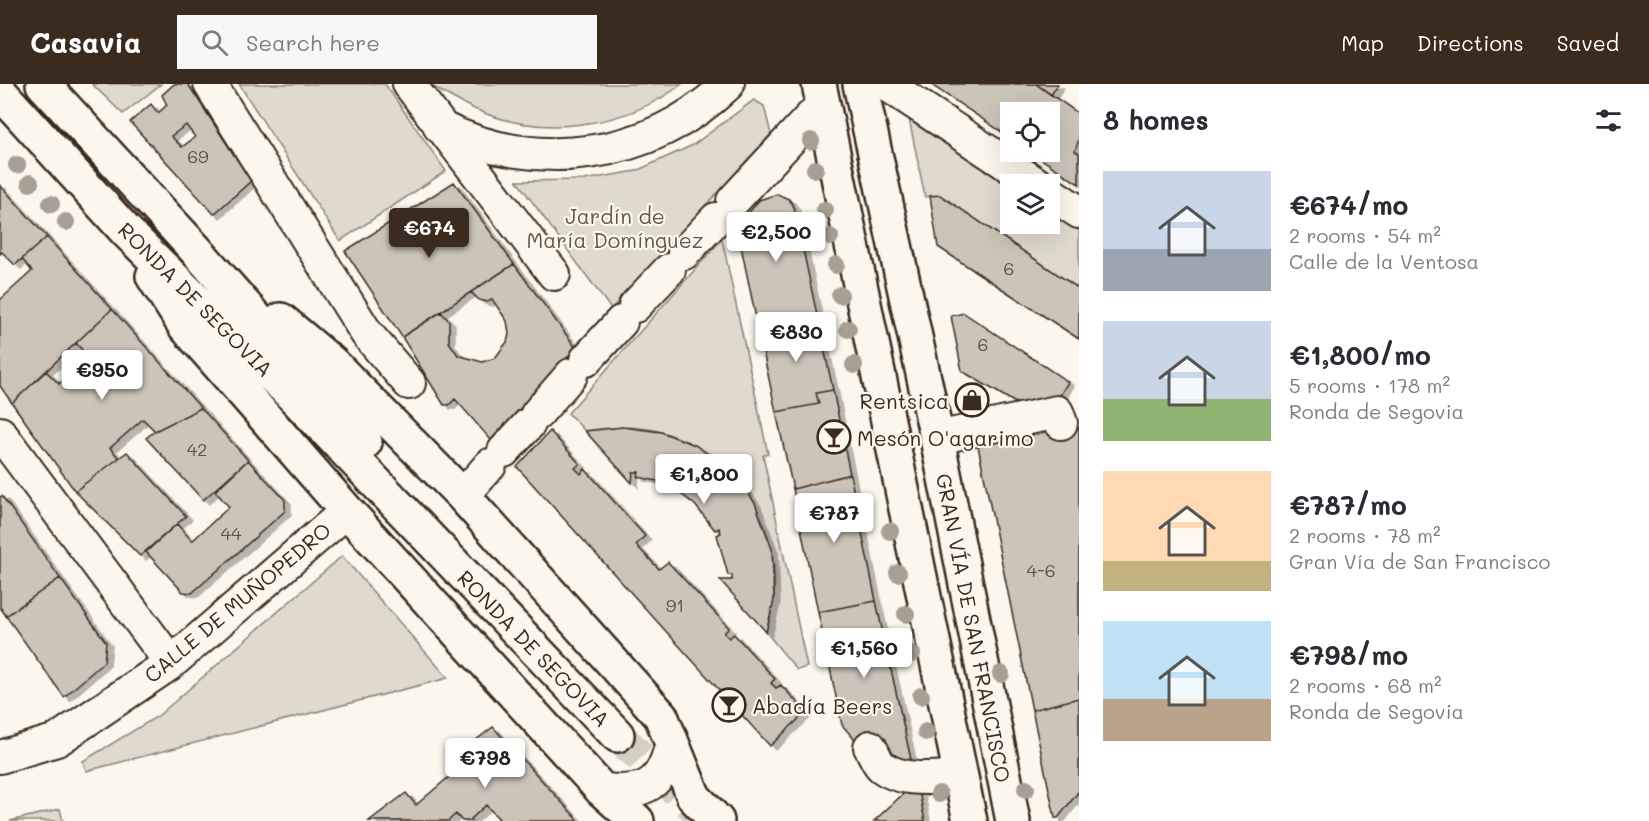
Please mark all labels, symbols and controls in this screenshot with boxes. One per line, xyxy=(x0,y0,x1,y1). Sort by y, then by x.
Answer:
search box xyxy=(177,15,597,69)
text: Casavia xyxy=(30,24,141,60)
icon: search xyxy=(198,26,231,59)
text: Search here xyxy=(246,28,380,57)
text: Map xyxy=(1341,29,1384,56)
text: Directions xyxy=(1417,29,1524,56)
text: Saved xyxy=(1557,29,1619,56)
map controls xyxy=(1000,102,1060,234)
button: locate xyxy=(1000,102,1060,162)
text: 8 homes xyxy=(1103,103,1209,137)
icon: filters xyxy=(1592,104,1625,137)
house number: 69 xyxy=(187,144,209,168)
button: layers xyxy=(1000,174,1060,234)
text: €674/mo xyxy=(1289,188,1408,222)
icon: home xyxy=(1151,195,1223,267)
park label: Jardín de María Domínguez xyxy=(527,202,703,253)
pin: €674 xyxy=(393,208,465,259)
pin: €2,500 xyxy=(727,212,825,263)
text: €674 xyxy=(403,214,455,240)
street label: RONDA DE SEGOVIA xyxy=(113,216,279,382)
text: €2,500 xyxy=(741,218,811,244)
text: 2 rooms · 54 m² xyxy=(1289,222,1441,248)
text: Calle de la Ventosa xyxy=(1289,248,1479,274)
house number: 6 xyxy=(1004,256,1014,280)
pin: €830 xyxy=(760,312,832,363)
text: €830 xyxy=(769,318,823,344)
house number: 6 xyxy=(978,332,988,356)
text: €1,800/mo xyxy=(1289,338,1431,372)
icon: home xyxy=(1151,345,1223,417)
pin: €950 xyxy=(66,350,138,401)
text: €950 xyxy=(76,356,128,382)
text: 5 rooms · 178 m² xyxy=(1289,372,1450,398)
shop icon: Rentsica xyxy=(954,382,990,418)
place label: Rentsica xyxy=(860,387,949,414)
text: Ronda de Segovia xyxy=(1289,398,1464,424)
bar icon: Mesón O'agarimo xyxy=(816,419,852,455)
place label: Mesón O'agarimo xyxy=(857,424,1034,451)
house number: 42 xyxy=(187,437,207,461)
pin: €1,800 xyxy=(655,454,753,505)
text: €1,800 xyxy=(669,460,739,486)
street label: GRAN VÍA DE SAN FRANCISCO xyxy=(931,471,1017,785)
text: €787/mo xyxy=(1289,488,1407,522)
pin: €787 xyxy=(798,493,870,544)
icon: home xyxy=(1151,495,1223,567)
text: €787 xyxy=(809,499,859,525)
street label: CALLE DE MUÑOPEDRO xyxy=(138,516,336,688)
house number: 44 xyxy=(220,521,242,545)
text: 2 rooms · 78 m² xyxy=(1289,522,1441,548)
text: Gran Vía de San Francisco xyxy=(1289,548,1550,574)
house number: 4-6 xyxy=(1026,558,1056,582)
street label: RONDA DE SEGOVIA xyxy=(452,564,616,732)
house number: 91 xyxy=(666,593,684,617)
pin: €1,560 xyxy=(815,628,913,679)
text: €1,560 xyxy=(830,634,898,660)
text: €798/mo xyxy=(1289,638,1408,672)
icon: home xyxy=(1151,645,1223,717)
text: 2 rooms · 68 m² xyxy=(1289,672,1442,698)
bar icon: Abadía Beers xyxy=(711,687,747,723)
place label: Abadía Beers xyxy=(752,692,893,719)
text: Ronda de Segovia xyxy=(1289,698,1464,724)
pin: €798 xyxy=(449,738,521,789)
text: €798 xyxy=(459,744,511,770)

